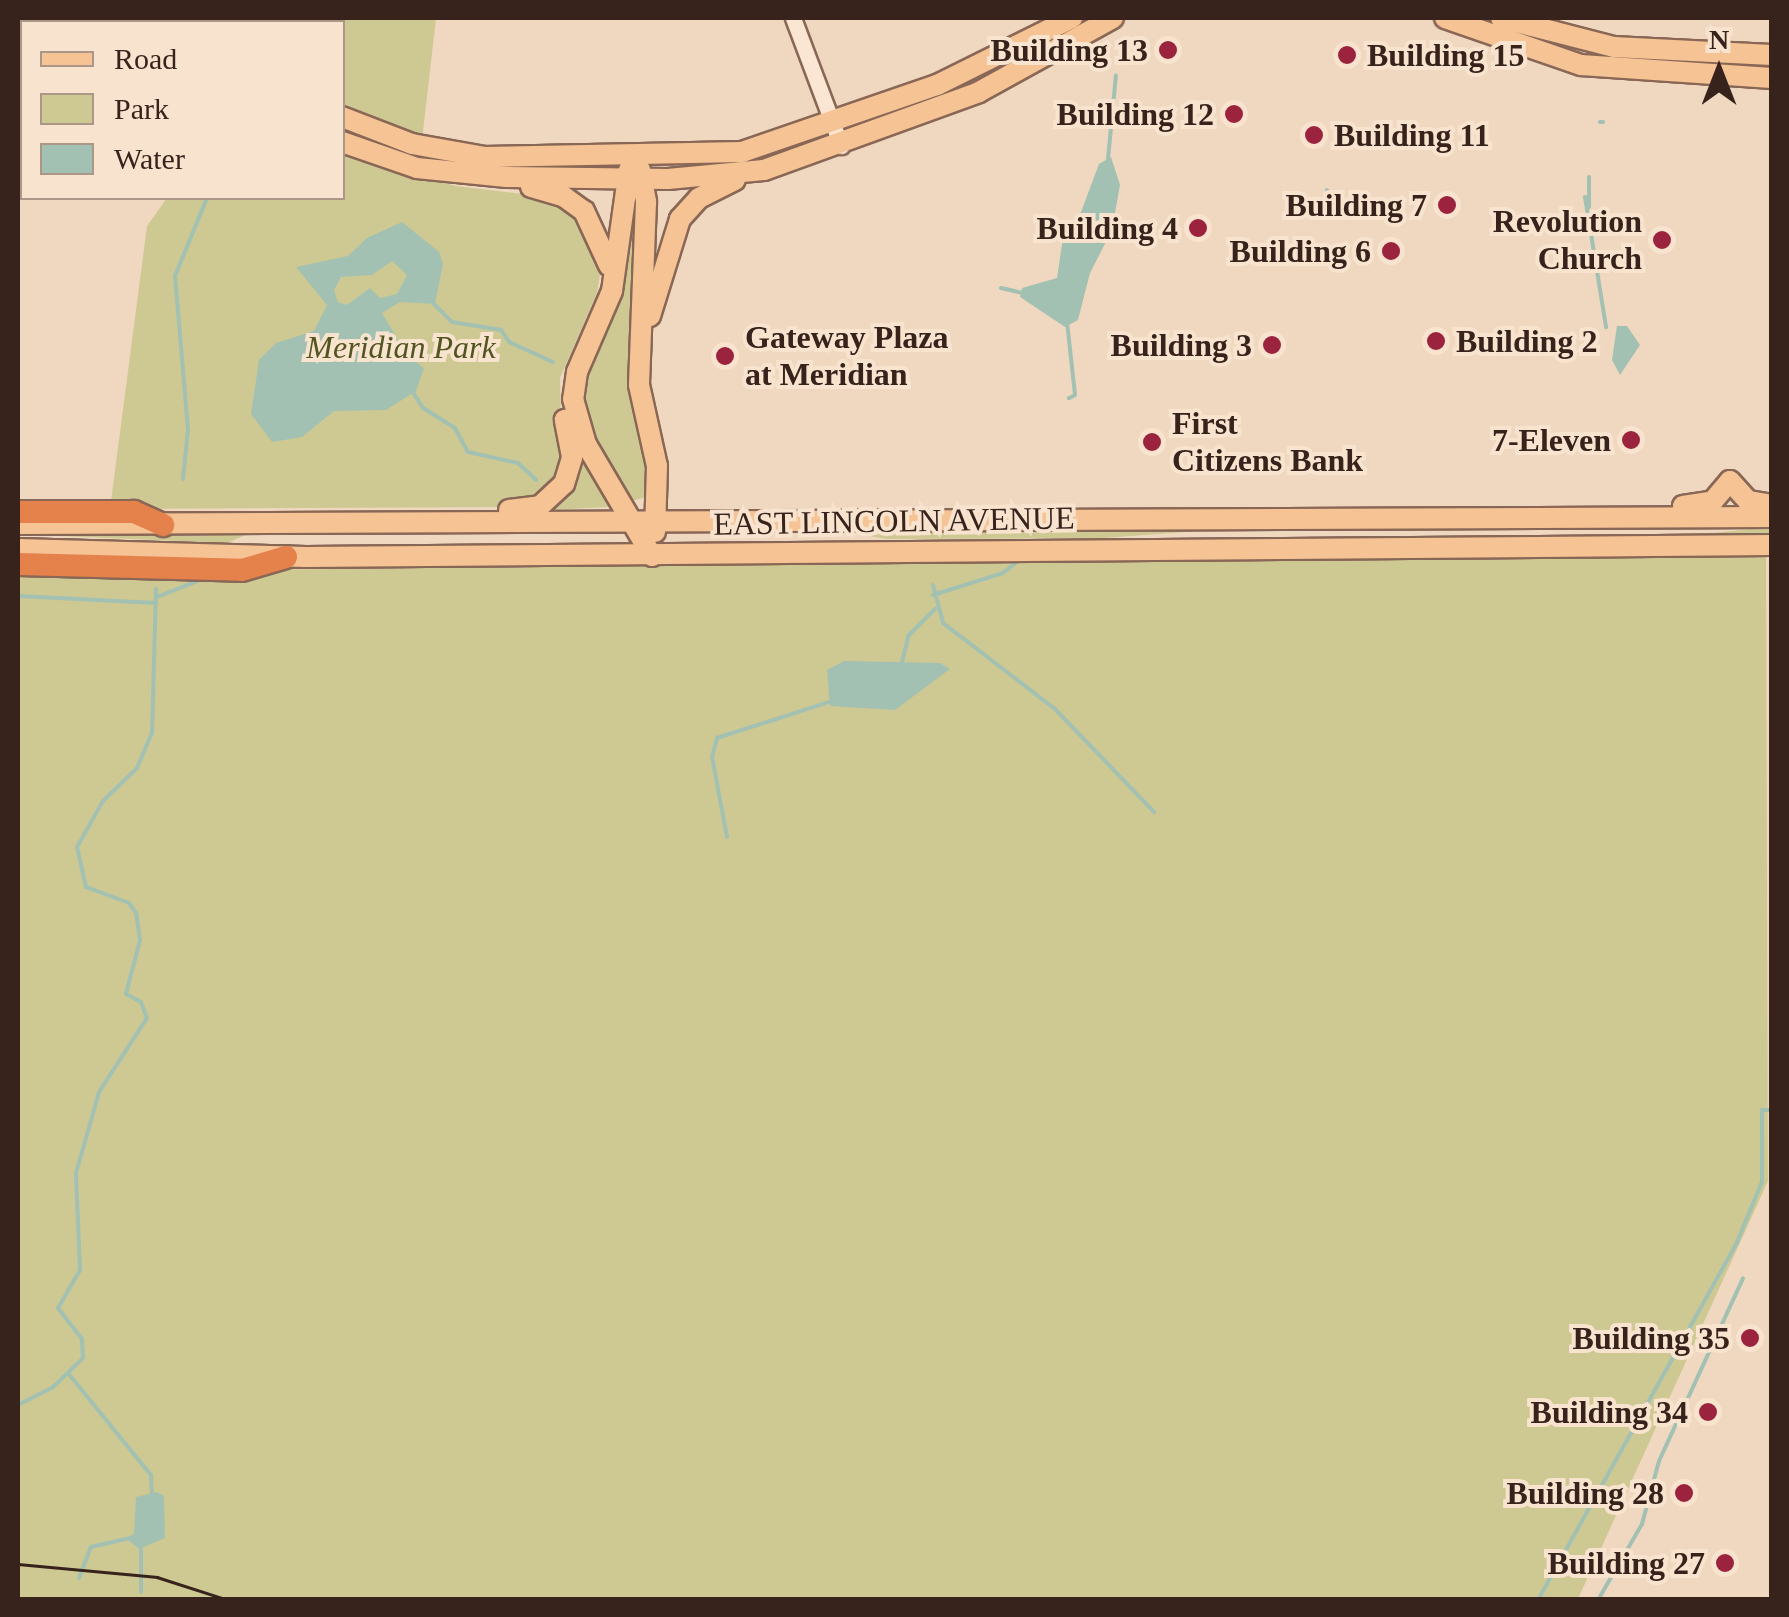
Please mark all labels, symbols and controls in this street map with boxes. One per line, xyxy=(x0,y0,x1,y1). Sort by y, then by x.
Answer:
legend xyxy=(20,20,345,200)
north arrow xyxy=(1669,20,1769,120)
text: N xyxy=(1709,24,1729,55)
place label: Building 13 xyxy=(991,31,1148,69)
place label: Building 15 xyxy=(1367,36,1524,74)
marker: Building 13 xyxy=(1157,39,1179,61)
text: Road xyxy=(114,42,177,75)
marker: Building 15 xyxy=(1336,44,1358,66)
text: Park xyxy=(114,92,169,125)
place label: Building 12 xyxy=(1057,95,1214,133)
marker: Building 12 xyxy=(1223,103,1245,125)
place label: Building 11 xyxy=(1334,116,1490,154)
marker: Building 11 xyxy=(1303,124,1325,146)
text: Water xyxy=(114,142,185,175)
place label: Building 7 xyxy=(1286,186,1427,224)
marker: Building 7 xyxy=(1436,194,1458,216)
place label: Revolution Church xyxy=(1493,203,1642,278)
place label: Building 4 xyxy=(1037,209,1178,247)
marker: Building 4 xyxy=(1187,217,1209,239)
marker: Revolution Church xyxy=(1651,229,1673,251)
place label: Building 6 xyxy=(1230,232,1371,270)
marker: Building 6 xyxy=(1380,240,1402,262)
place label: Gateway Plaza at Meridian xyxy=(745,319,948,394)
place label: Building 2 xyxy=(1456,322,1597,360)
place label: Building 3 xyxy=(1111,326,1252,364)
park label: Meridian Park xyxy=(306,328,496,366)
marker: Building 2 xyxy=(1425,330,1447,352)
marker: Building 3 xyxy=(1261,334,1283,356)
marker: Gateway Plaza at Meridian xyxy=(714,345,736,367)
place label: First Citizens Bank xyxy=(1172,405,1363,480)
place label: 7-Eleven xyxy=(1492,421,1611,459)
marker: 7-Eleven xyxy=(1620,429,1642,451)
marker: First Citizens Bank xyxy=(1141,431,1163,453)
street label: EAST LINCOLN AVENUE xyxy=(712,499,1076,543)
place label: Building 35 xyxy=(1573,1319,1730,1357)
marker: Building 35 xyxy=(1739,1327,1761,1349)
place label: Building 34 xyxy=(1531,1393,1688,1431)
marker: Building 34 xyxy=(1697,1401,1719,1423)
place label: Building 28 xyxy=(1507,1474,1664,1512)
marker: Building 28 xyxy=(1673,1482,1695,1504)
place label: Building 27 xyxy=(1548,1544,1705,1582)
marker: Building 27 xyxy=(1714,1552,1736,1574)

